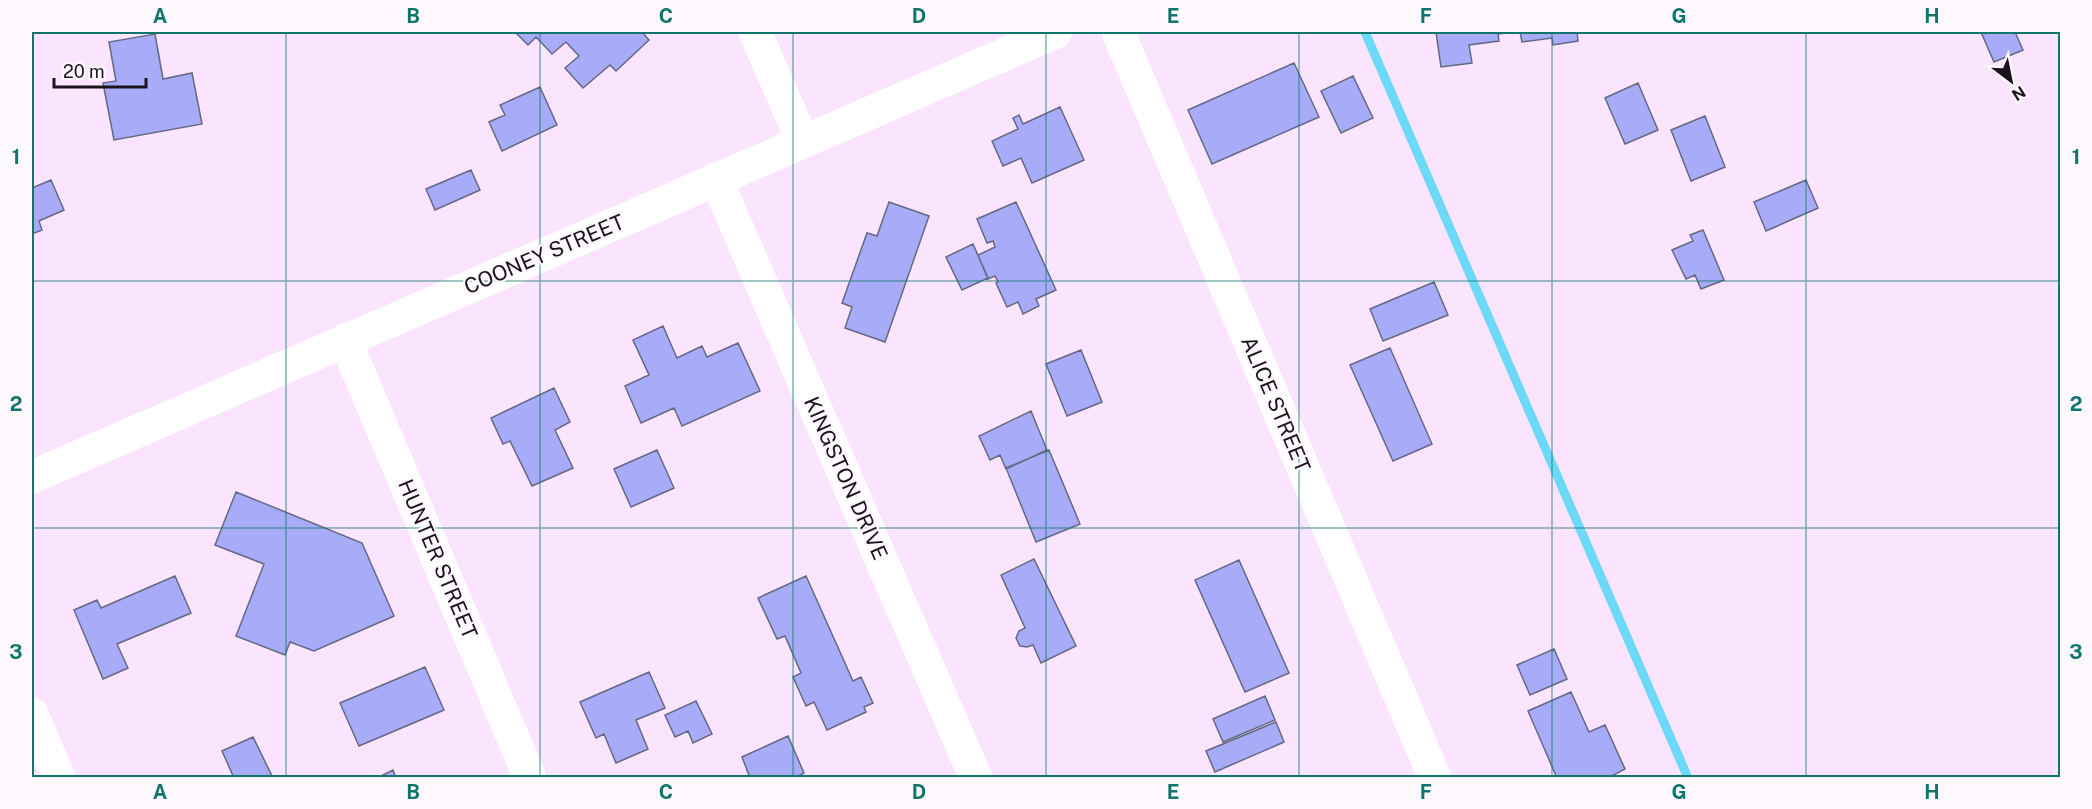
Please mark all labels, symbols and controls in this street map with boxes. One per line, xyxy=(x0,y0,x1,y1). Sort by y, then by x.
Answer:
text: A xyxy=(153,4,167,28)
text: B xyxy=(406,4,420,28)
text: C xyxy=(659,4,673,28)
text: D xyxy=(912,4,926,28)
text: E xyxy=(1167,4,1179,28)
text: F xyxy=(1420,4,1432,28)
text: G xyxy=(1671,4,1687,28)
text: H xyxy=(1924,4,1940,28)
scale bar xyxy=(54,51,146,89)
north arrow xyxy=(1981,51,2041,111)
text: 20 m xyxy=(63,61,105,82)
text: N xyxy=(2008,82,2029,105)
text: 1 xyxy=(12,145,20,169)
text: 1 xyxy=(2072,145,2080,169)
street label: COONEY STREET xyxy=(460,209,628,299)
street label: ALICE STREET xyxy=(1236,332,1316,476)
text: 2 xyxy=(10,392,22,416)
text: 2 xyxy=(2070,392,2082,416)
street label: KINGSTON DRIVE xyxy=(799,393,893,563)
street label: HUNTER STREET xyxy=(393,475,483,643)
text: 3 xyxy=(9,640,23,664)
text: 3 xyxy=(2069,640,2083,664)
text: A xyxy=(153,780,167,804)
text: B xyxy=(406,780,420,804)
text: C xyxy=(659,780,673,804)
text: D xyxy=(912,780,926,804)
text: E xyxy=(1167,780,1179,804)
text: F xyxy=(1420,780,1432,804)
text: G xyxy=(1671,780,1687,804)
text: H xyxy=(1924,780,1940,804)

